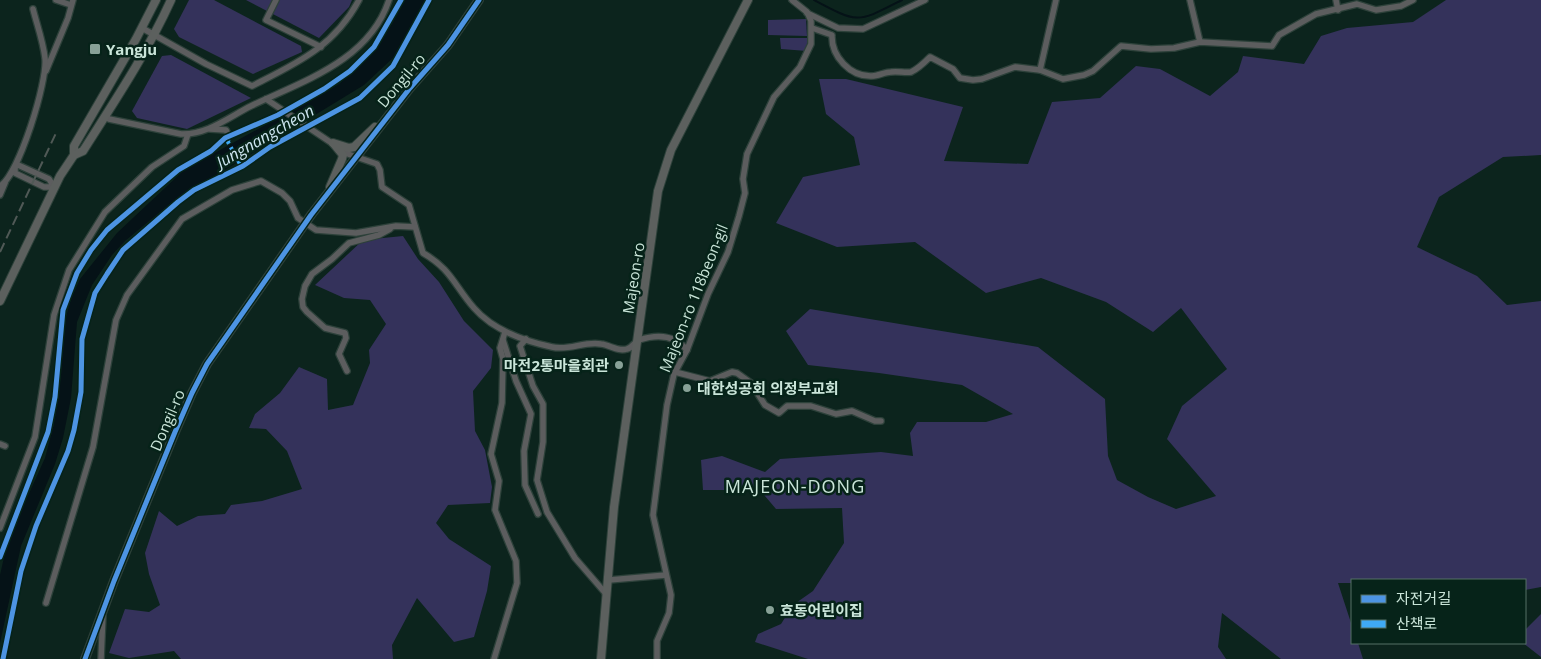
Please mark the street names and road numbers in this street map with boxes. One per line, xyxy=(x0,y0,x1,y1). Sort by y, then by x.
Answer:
street label: Dongil-ro xyxy=(373,49,429,111)
street label: Majeon-ro 118beon-gil xyxy=(654,221,732,375)
street label: Majeon-ro xyxy=(617,241,649,315)
street label: Dongil-ro xyxy=(145,386,189,454)

